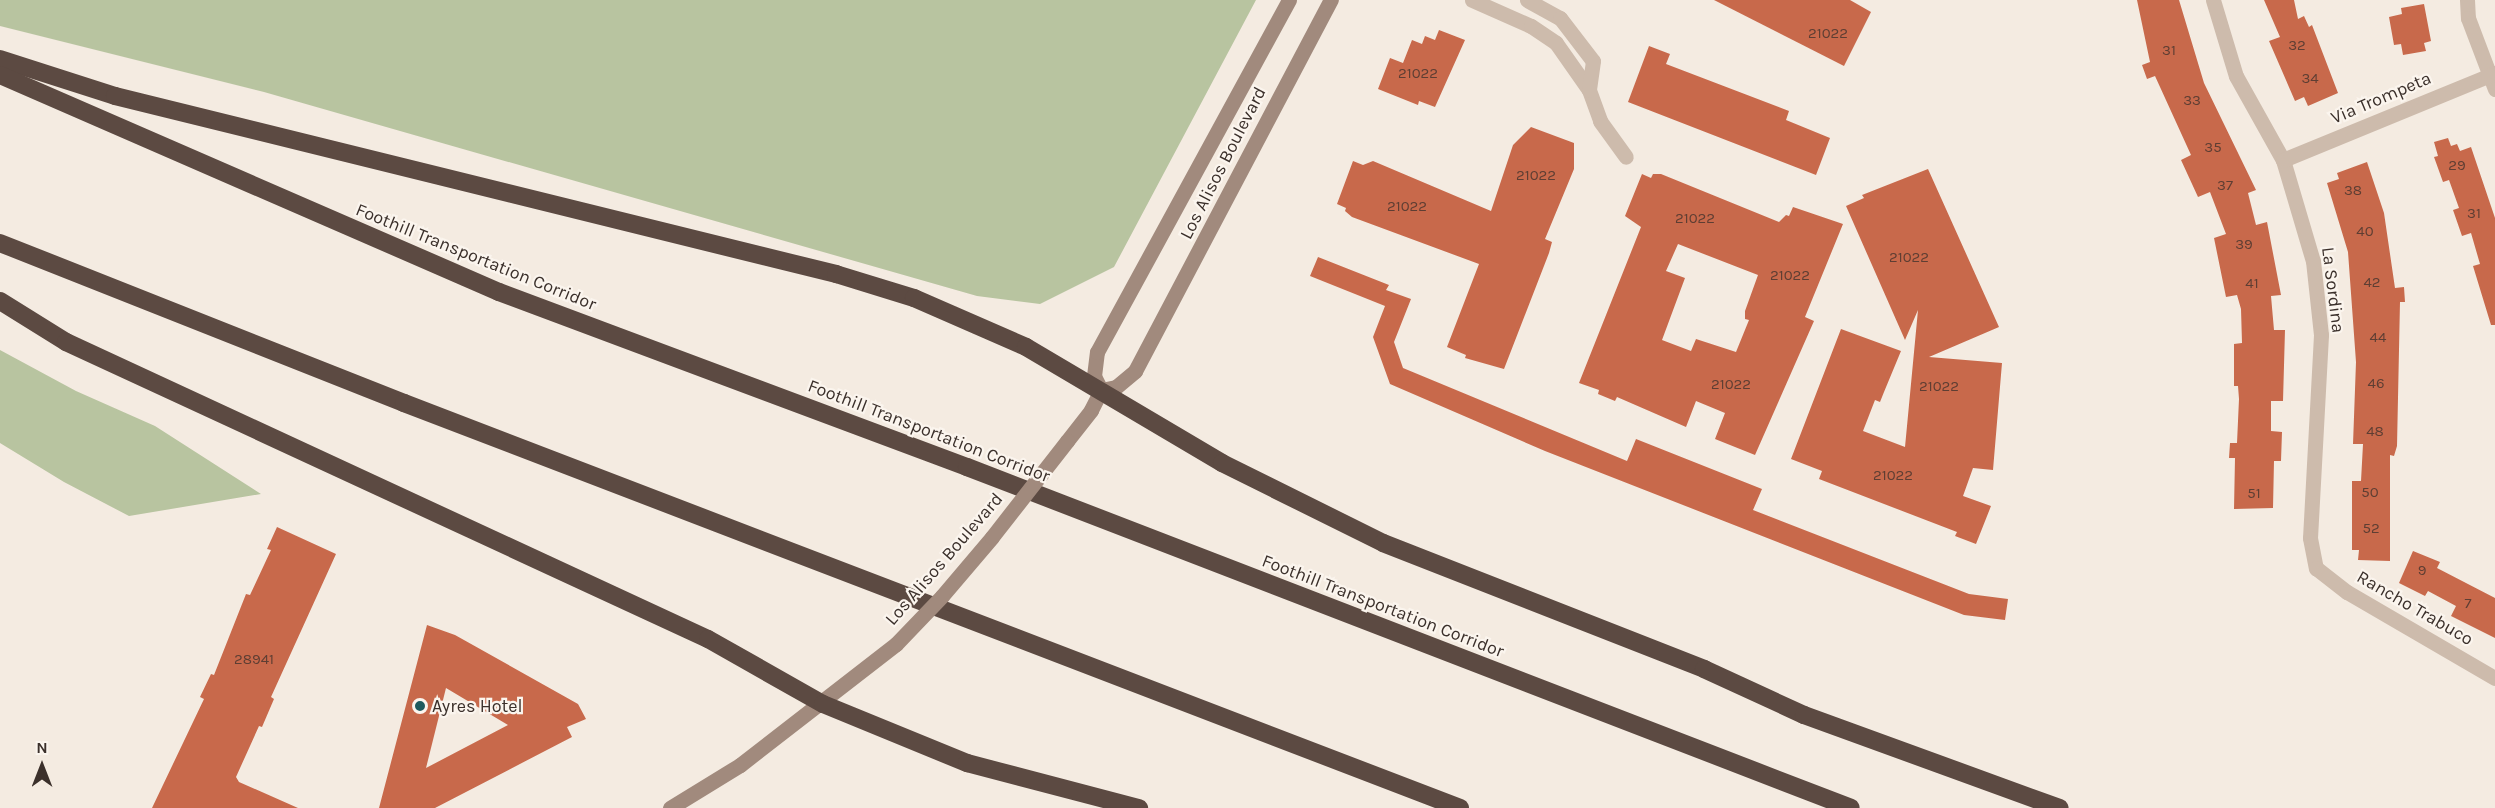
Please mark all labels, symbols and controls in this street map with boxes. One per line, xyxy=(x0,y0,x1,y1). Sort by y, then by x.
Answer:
house number: 21022 xyxy=(1808,25,1848,43)
house number: 32 xyxy=(2288,37,2306,55)
house number: 31 xyxy=(2162,42,2176,60)
house number: 21022 xyxy=(1398,65,1438,83)
street label: Via Trompeta xyxy=(2328,67,2434,129)
house number: 34 xyxy=(2301,70,2319,88)
street label: Los Alisos Boulevard xyxy=(1175,83,1271,243)
house number: 33 xyxy=(2183,92,2201,110)
house number: 35 xyxy=(2204,139,2222,157)
house number: 29 xyxy=(2448,157,2466,175)
house number: 21022 xyxy=(1516,167,1556,185)
house number: 37 xyxy=(2217,177,2233,195)
house number: 38 xyxy=(2344,182,2362,200)
house number: 21022 xyxy=(1387,198,1427,216)
street label: Foothill Transportation Corridor xyxy=(353,199,599,315)
house number: 31 xyxy=(2467,205,2481,223)
house number: 21022 xyxy=(1675,210,1715,228)
house number: 40 xyxy=(2356,223,2374,241)
house number: 39 xyxy=(2235,236,2253,254)
street label: La Sordina xyxy=(2317,246,2349,334)
house number: 21022 xyxy=(1889,249,1929,267)
house number: 21022 xyxy=(1770,267,1810,285)
house number: 42 xyxy=(2363,274,2381,292)
house number: 41 xyxy=(2245,275,2259,293)
house number: 44 xyxy=(2370,329,2386,347)
street label: Foothill Transportation Corridor xyxy=(805,375,1053,487)
house number: 46 xyxy=(2368,375,2384,393)
house number: 21022 xyxy=(1711,376,1751,394)
house number: 21022 xyxy=(1919,378,1959,396)
house number: 48 xyxy=(2366,423,2384,441)
house number: 21022 xyxy=(1873,467,1913,485)
house number: 50 xyxy=(2361,484,2379,502)
house number: 51 xyxy=(2247,485,2261,503)
street label: Los Alisos Boulevard xyxy=(881,488,1007,630)
house number: 52 xyxy=(2362,520,2380,538)
street label: Foothill Transportation Corridor xyxy=(1259,550,1507,662)
house number: 9 xyxy=(2418,562,2426,580)
street label: Rancho Trabuco xyxy=(2353,566,2477,650)
house number: 7 xyxy=(2464,595,2472,613)
house number: 28941 xyxy=(234,651,274,669)
place label: Ayres Hotel xyxy=(432,695,523,717)
marker: Ayres Hotel xyxy=(413,699,427,713)
north arrow xyxy=(12,736,72,796)
text: N xyxy=(36,738,48,757)

